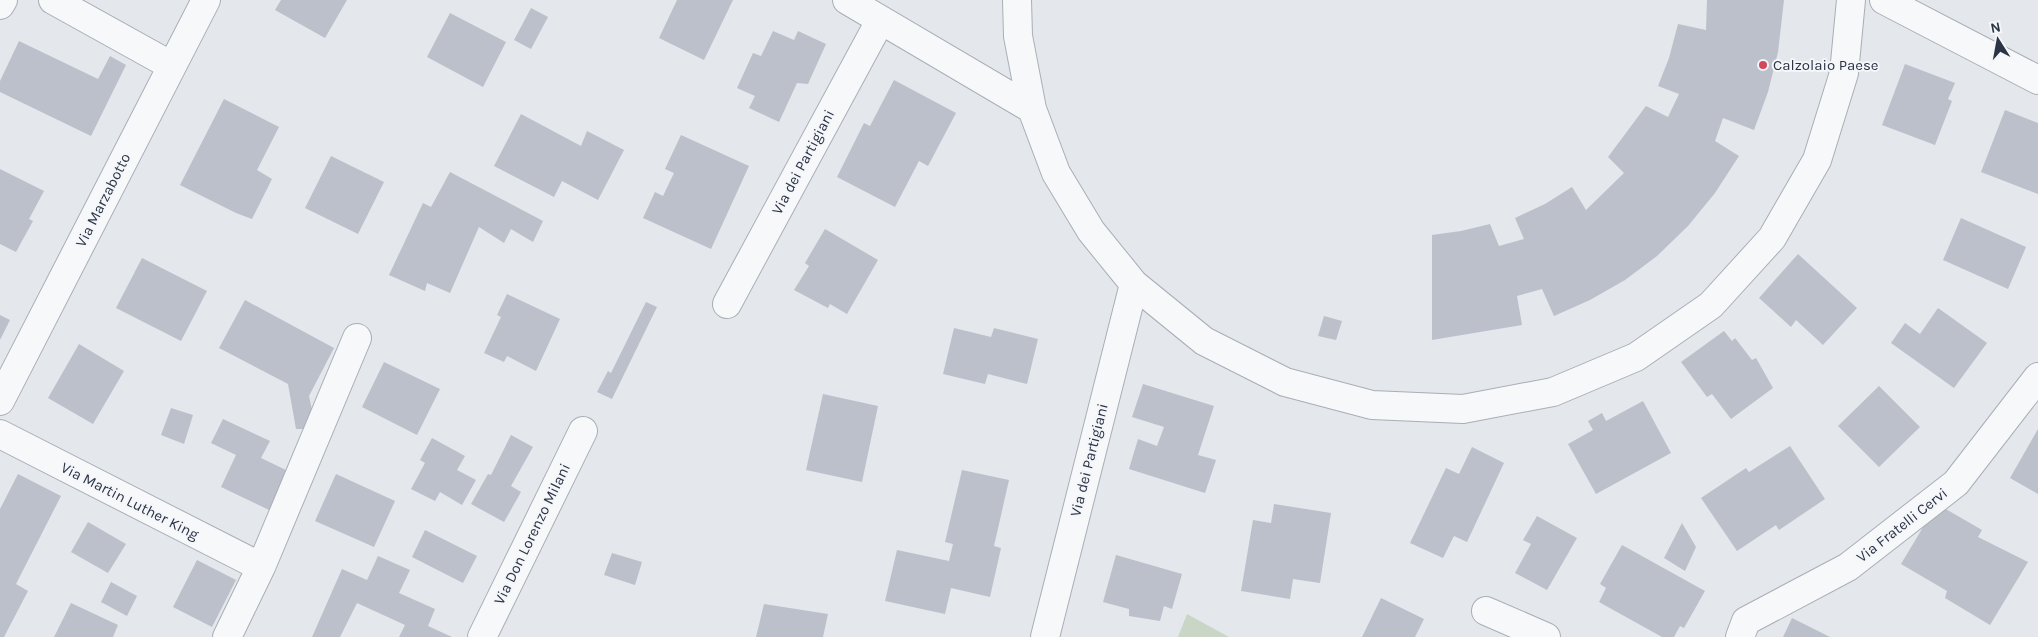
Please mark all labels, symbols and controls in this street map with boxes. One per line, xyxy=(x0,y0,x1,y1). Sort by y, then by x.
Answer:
north arrow xyxy=(1973,15,2023,65)
text: N xyxy=(1989,18,2002,37)
place label: Calzolaio Paese xyxy=(1773,56,1879,74)
marker: Calzolaio Paese xyxy=(1757,59,1769,71)
street label: Via dei Partigiani xyxy=(768,106,838,218)
street label: Via Marzabotto xyxy=(72,150,134,250)
street label: Via dei Partigiani xyxy=(1066,401,1112,519)
street label: Via Martin Luther King xyxy=(58,458,202,544)
street label: Via Don Lorenzo Milani xyxy=(490,460,574,608)
street label: Via Fratelli Cervi xyxy=(1853,484,1951,566)

